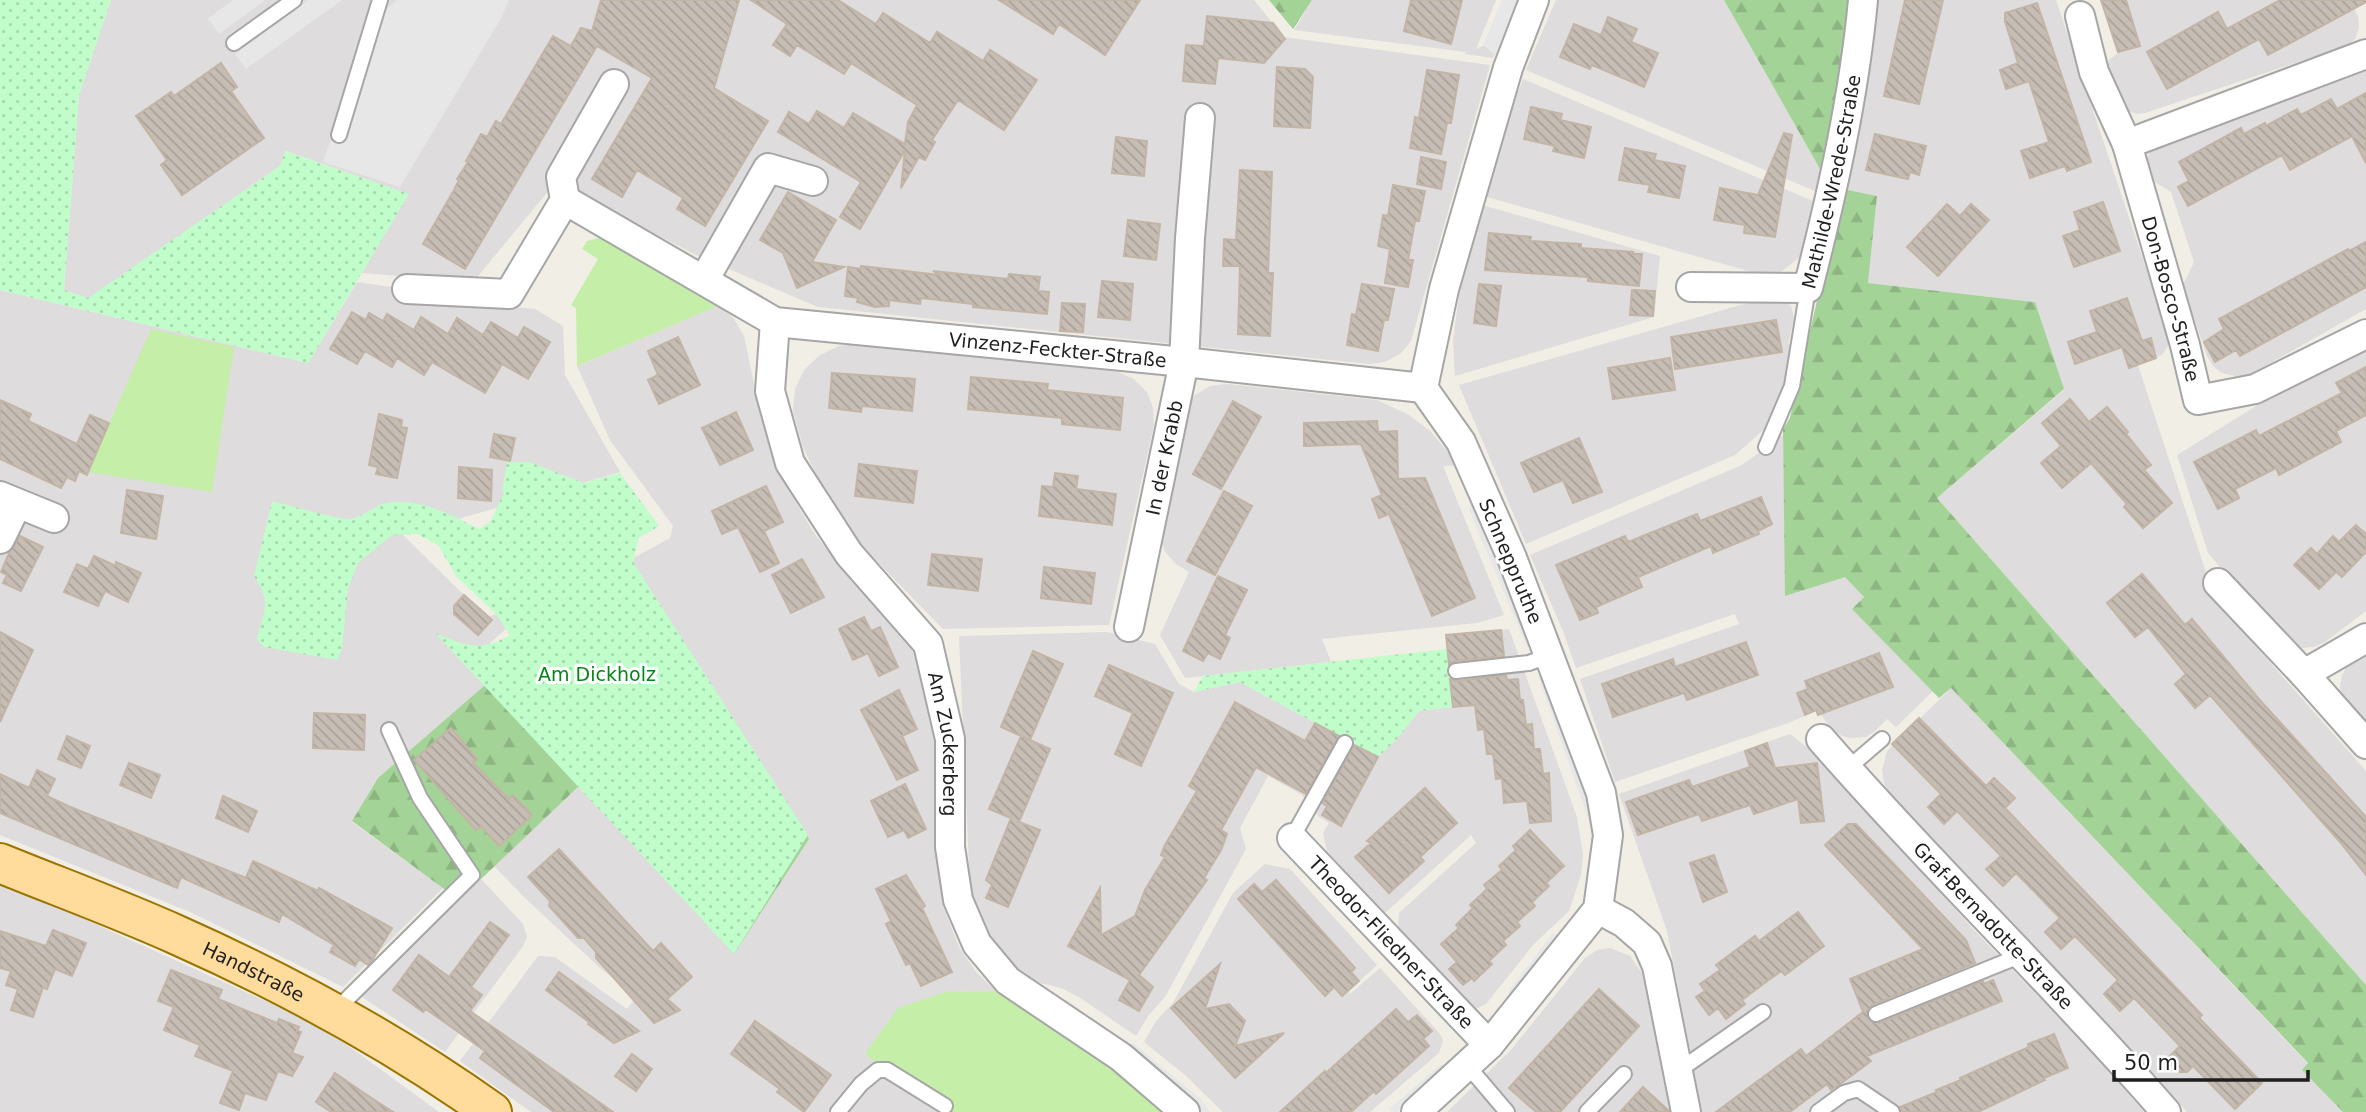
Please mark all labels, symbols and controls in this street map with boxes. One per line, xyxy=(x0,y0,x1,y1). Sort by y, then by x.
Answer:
street label: Mathilde-Wrede-Straße xyxy=(1797,73,1865,291)
street label: Don-Bosco-Straße xyxy=(2137,214,2204,384)
street label: Vinzenz-Feckter-Straße xyxy=(948,328,1168,371)
street label: In der Krabb xyxy=(1141,398,1187,517)
street label: Schneppruthe xyxy=(1475,495,1547,627)
park label: Am Dickholz xyxy=(538,663,656,685)
street label: Am Zuckerberg xyxy=(924,670,962,816)
street label: Graf-Bernadotte-Straße xyxy=(1909,837,2078,1013)
street label: Theodor-Fliedner-Straße xyxy=(1304,851,1478,1033)
street label: Handstraße xyxy=(199,937,308,1006)
scale bar xyxy=(2114,1038,2308,1082)
text: 50 m xyxy=(2124,1051,2178,1075)

